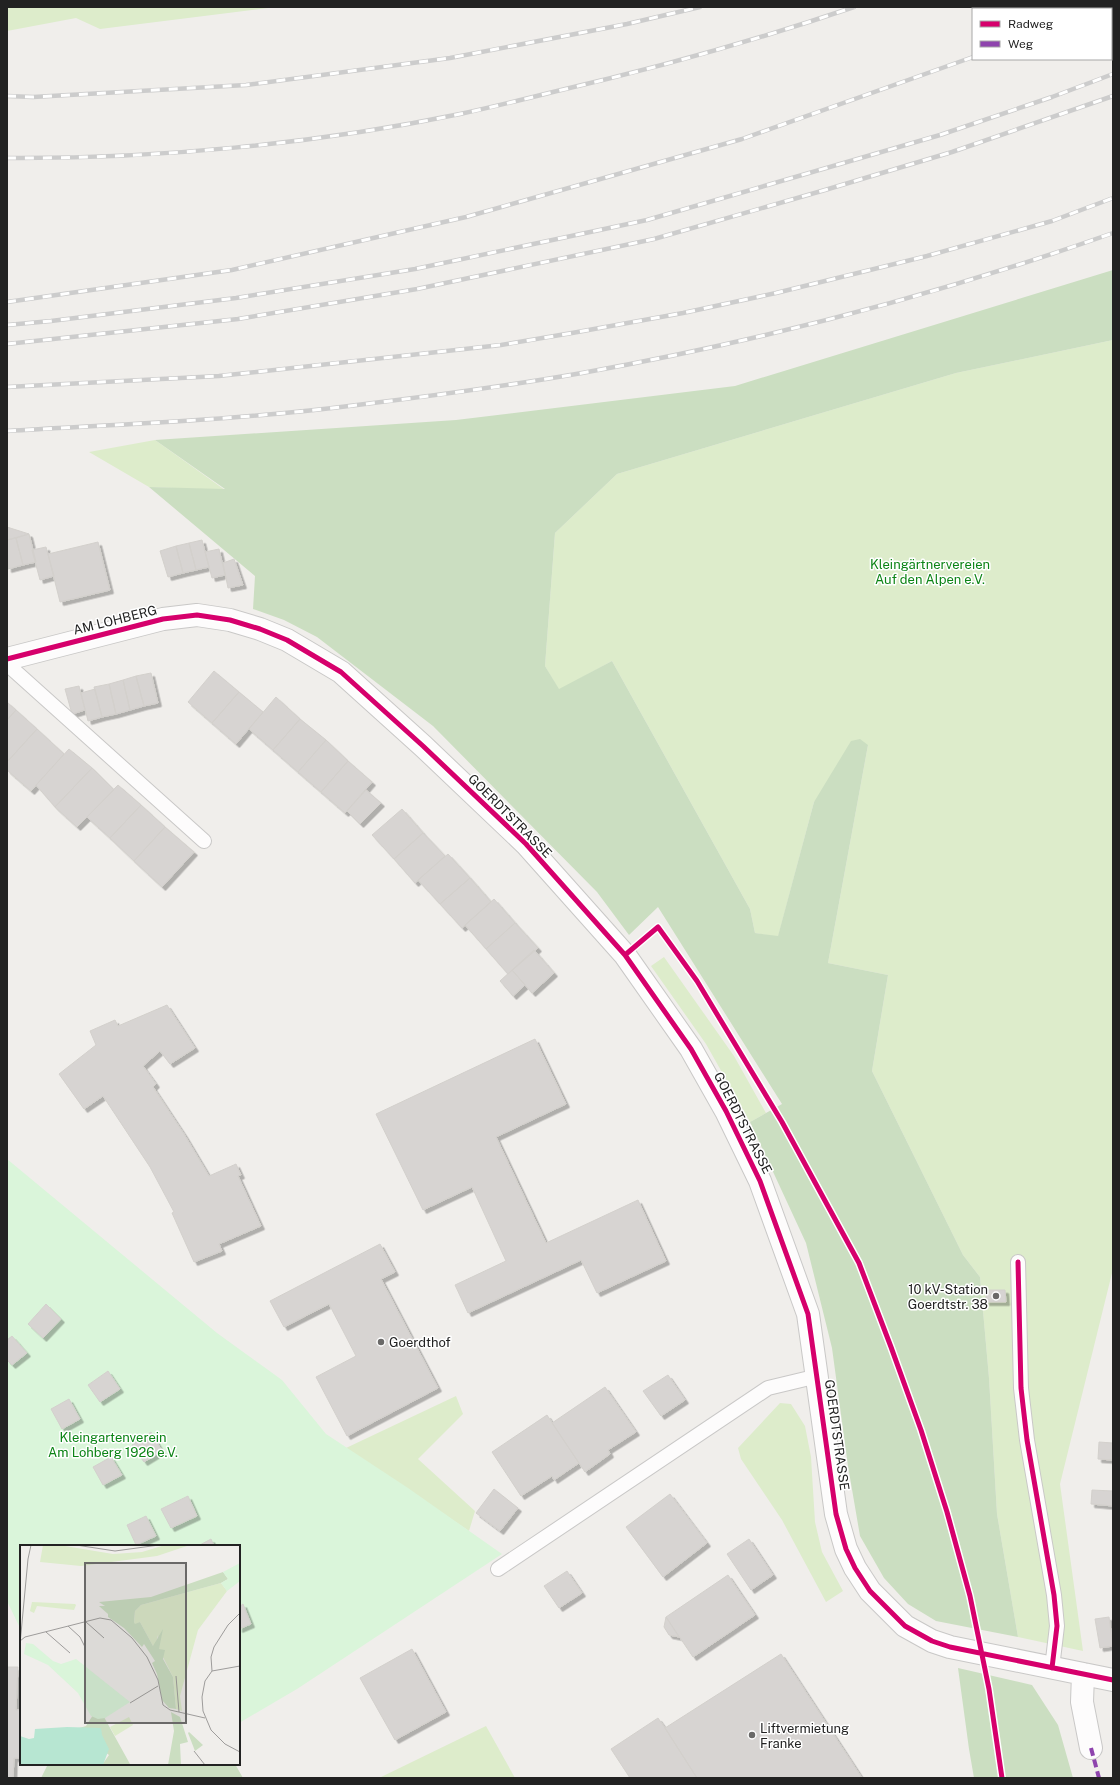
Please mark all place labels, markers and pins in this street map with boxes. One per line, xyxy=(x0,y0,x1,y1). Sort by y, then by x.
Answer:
place label: 10 kV-Station Goerdtstr. 38 xyxy=(908,1282,988,1312)
marker: 10 kV-Station Goerdtstr. 38 xyxy=(991,1291,1001,1301)
place label: Goerdthof xyxy=(389,1335,451,1350)
marker: Goerdthof xyxy=(376,1337,386,1347)
place label: Liftvermietung Franke xyxy=(760,1721,849,1751)
marker: Liftvermietung Franke xyxy=(747,1730,757,1740)

